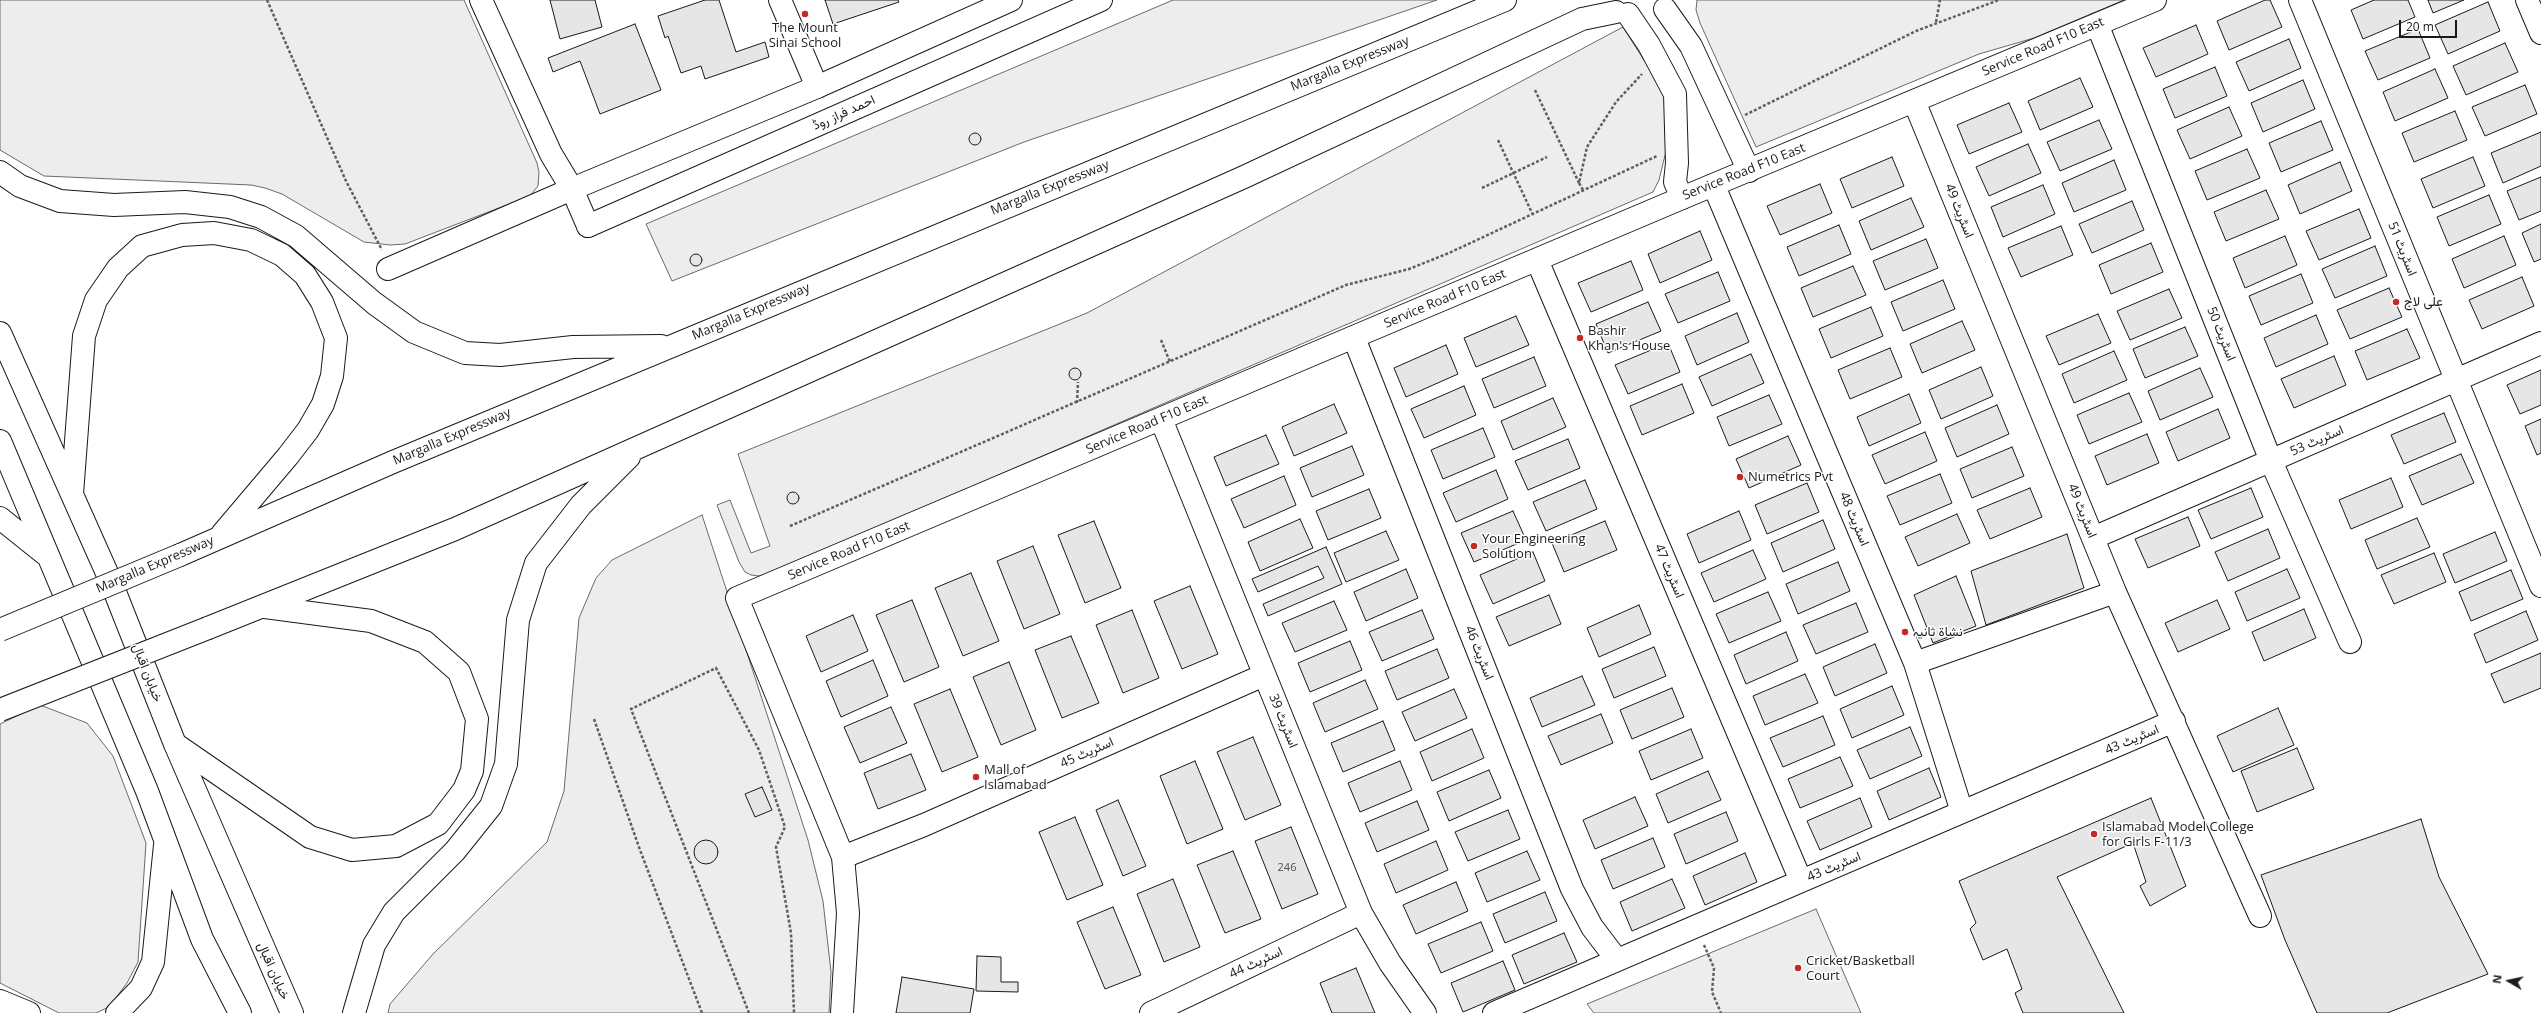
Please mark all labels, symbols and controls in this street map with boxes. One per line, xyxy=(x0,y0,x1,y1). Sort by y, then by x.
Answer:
marker: The Mount Sinai School xyxy=(800,9,810,19)
scale bar xyxy=(2401,12,2459,38)
street label: Service Road F10 East xyxy=(1980,14,2106,80)
text: 20 m xyxy=(2406,18,2434,35)
place label: The Mount Sinai School xyxy=(769,20,841,51)
street label: Margalla Expressway xyxy=(1288,33,1412,95)
street label: احمد فراز روڈ xyxy=(810,92,878,134)
street label: Service Road F10 East xyxy=(1680,140,1808,204)
street label: Margalla Expressway xyxy=(988,157,1112,219)
street label: اسٹریٹ 49 xyxy=(1941,182,1977,240)
street label: اسٹریٹ 51 xyxy=(2384,220,2420,278)
street label: Service Road F10 East xyxy=(1382,266,1508,332)
street label: Margalla Expressway xyxy=(690,280,812,344)
place label: علی لاج xyxy=(2404,294,2443,310)
marker: علی لاج xyxy=(2391,297,2401,307)
street label: اسٹریٹ 50 xyxy=(2203,305,2239,363)
place label: Bashir Khan's House xyxy=(1588,323,1670,354)
marker: Bashir Khan's House xyxy=(1575,333,1585,343)
street label: Service Road F10 East xyxy=(1084,392,1210,458)
street label: Margalla Expressway xyxy=(391,405,513,469)
street label: اسٹریٹ 53 xyxy=(2288,422,2346,460)
place label: Numetrics Pvt xyxy=(1748,469,1833,485)
marker: Numetrics Pvt xyxy=(1735,472,1745,482)
street label: اسٹریٹ 49 xyxy=(2064,482,2100,540)
street label: اسٹریٹ 48 xyxy=(1836,490,1872,548)
street label: Service Road F10 East xyxy=(786,518,912,584)
place label: Your Engineering Solution xyxy=(1482,531,1585,562)
street label: Margalla Expressway xyxy=(94,533,216,597)
marker: Your Engineering Solution xyxy=(1469,541,1479,551)
street label: اسٹریٹ 47 xyxy=(1651,542,1687,600)
street label: اسٹریٹ 46 xyxy=(1461,624,1497,682)
place label: نشاۃ ثانیہ xyxy=(1913,624,1963,640)
marker: نشاۃ ثانیہ xyxy=(1900,627,1910,637)
street label: خیابان اقبال xyxy=(129,642,165,704)
street label: اسٹریٹ 39 xyxy=(1265,692,1301,750)
street label: اسٹریٹ 43 xyxy=(2103,722,2161,758)
street label: اسٹریٹ 45 xyxy=(1058,734,1116,772)
place label: Mall of Islamabad xyxy=(984,762,1047,793)
marker: Mall of Islamabad xyxy=(971,772,981,782)
place label: Islamabad Model College for Girls F-11/3 xyxy=(2102,819,2254,850)
marker: Islamabad Model College for Girls F-11/3 xyxy=(2089,829,2099,839)
street label: اسٹریٹ 43 xyxy=(1805,849,1863,885)
house number: 246 xyxy=(1278,861,1296,875)
street label: خیابان اقبال xyxy=(253,940,293,1002)
street label: اسٹریٹ 44 xyxy=(1227,944,1285,982)
place label: Cricket/Basketball Court xyxy=(1806,953,1915,984)
north arrow xyxy=(2489,961,2529,1001)
marker: Cricket/Basketball Court xyxy=(1793,963,1803,973)
text: N xyxy=(2489,973,2505,985)

